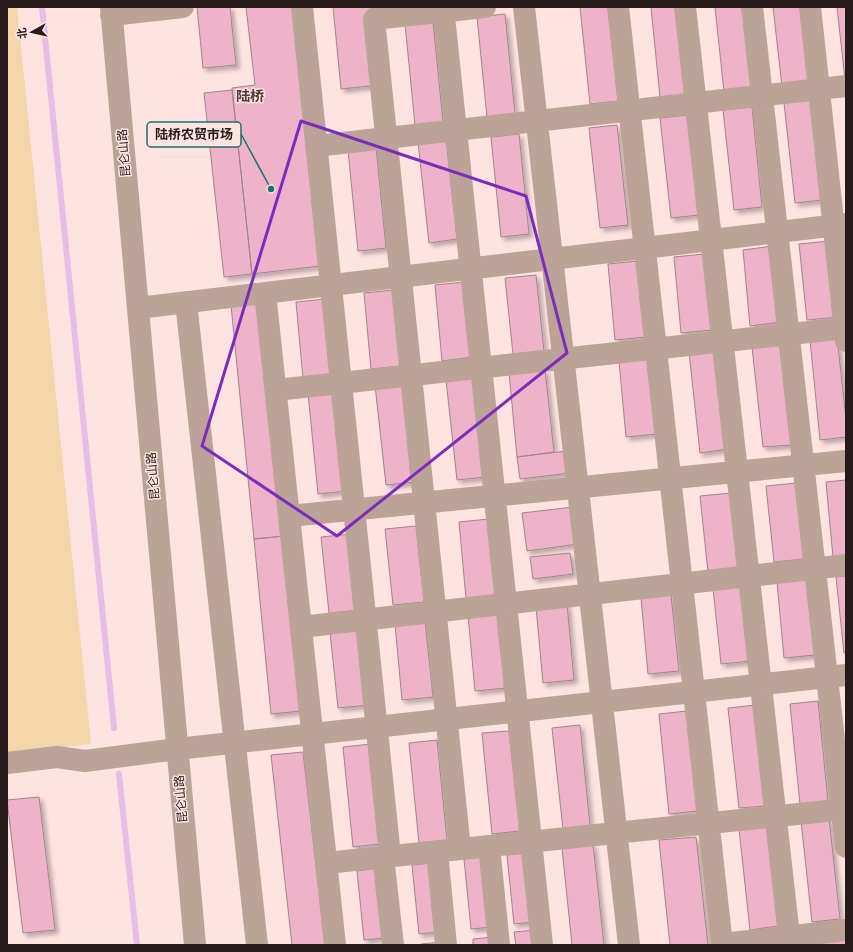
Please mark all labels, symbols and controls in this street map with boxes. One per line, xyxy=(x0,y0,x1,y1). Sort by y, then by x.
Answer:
north arrow xyxy=(12,12,52,52)
text: 北 xyxy=(15,27,29,40)
district label: 陆桥 xyxy=(236,88,264,104)
callout: 陆桥农贸市场 xyxy=(147,122,241,147)
text: 陆桥农贸市场 xyxy=(155,127,233,142)
street label: 昆仑山路 xyxy=(115,128,133,178)
street label: 昆仑山路 xyxy=(144,451,162,501)
street label: 昆仑山路 xyxy=(172,774,190,824)

